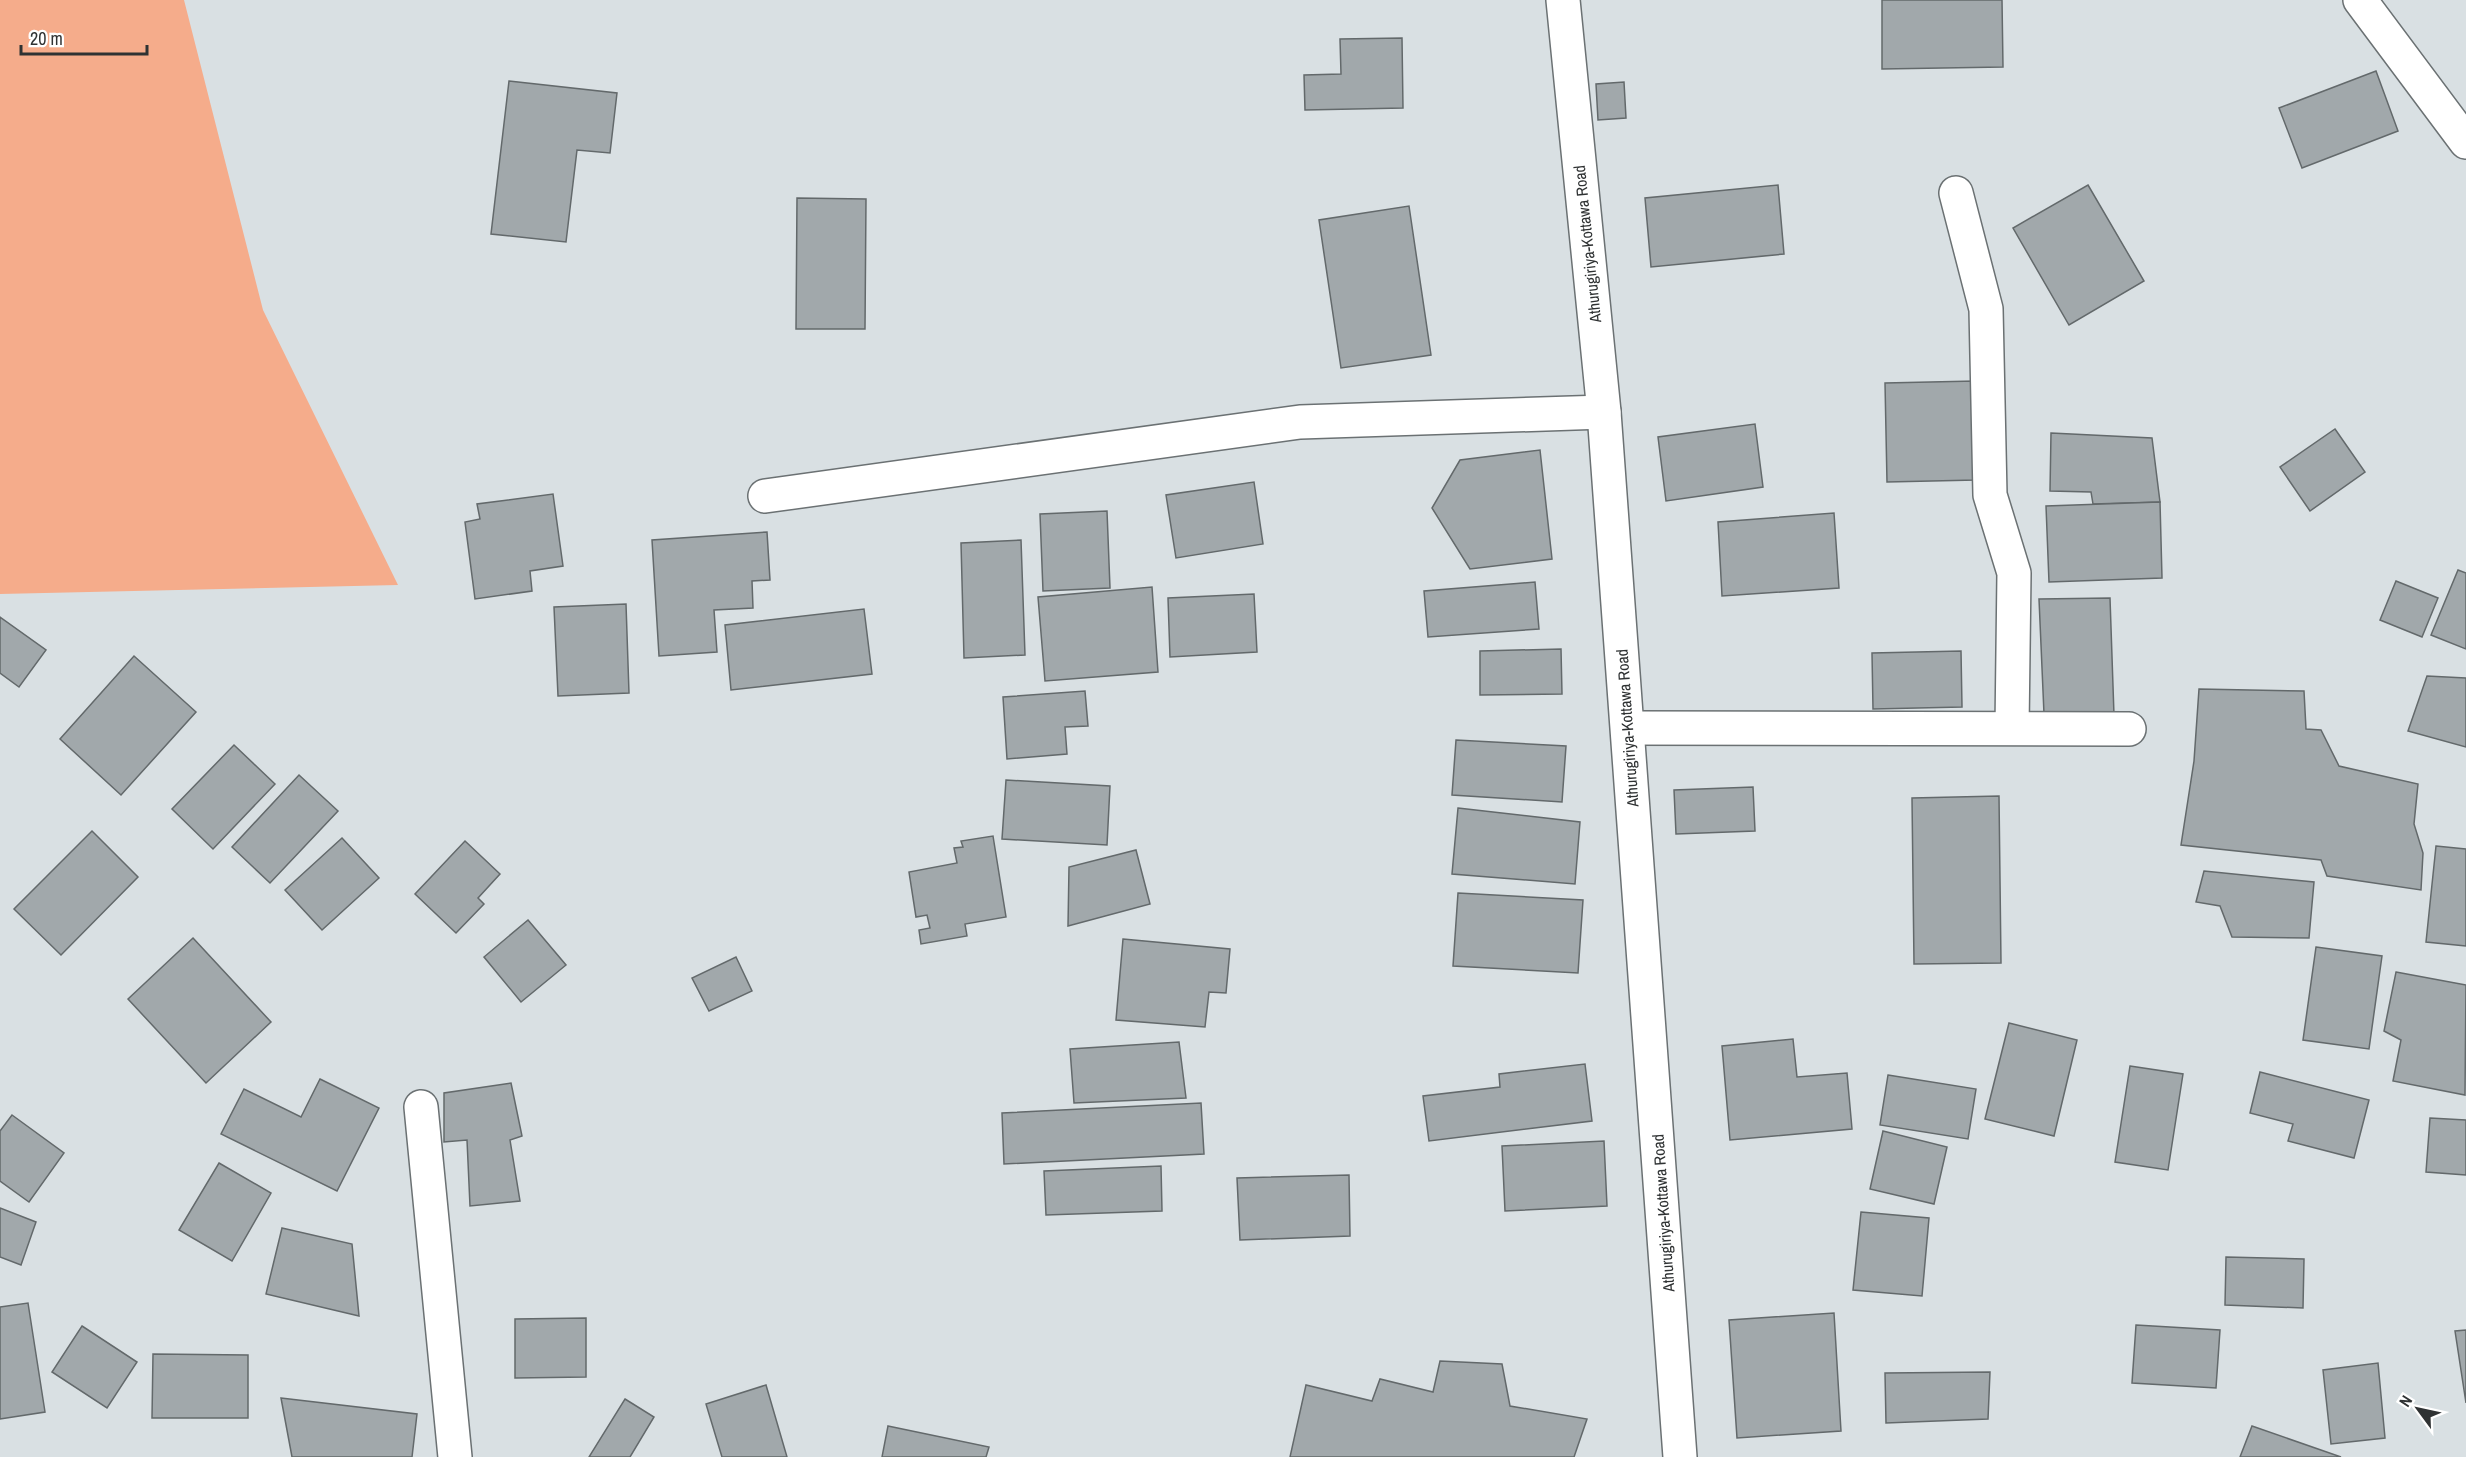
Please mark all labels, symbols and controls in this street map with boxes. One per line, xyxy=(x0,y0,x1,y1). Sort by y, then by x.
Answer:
scale bar xyxy=(21,18,147,56)
text: 20 m xyxy=(30,26,63,51)
street label: Athurugiriya-Kottawa Road xyxy=(1568,164,1606,325)
street label: Athurugiriya-Kottawa Road xyxy=(1611,648,1644,809)
street label: Athurugiriya-Kottawa Road xyxy=(1647,1133,1680,1294)
north arrow xyxy=(2388,1379,2448,1439)
text: N xyxy=(2394,1391,2417,1411)

